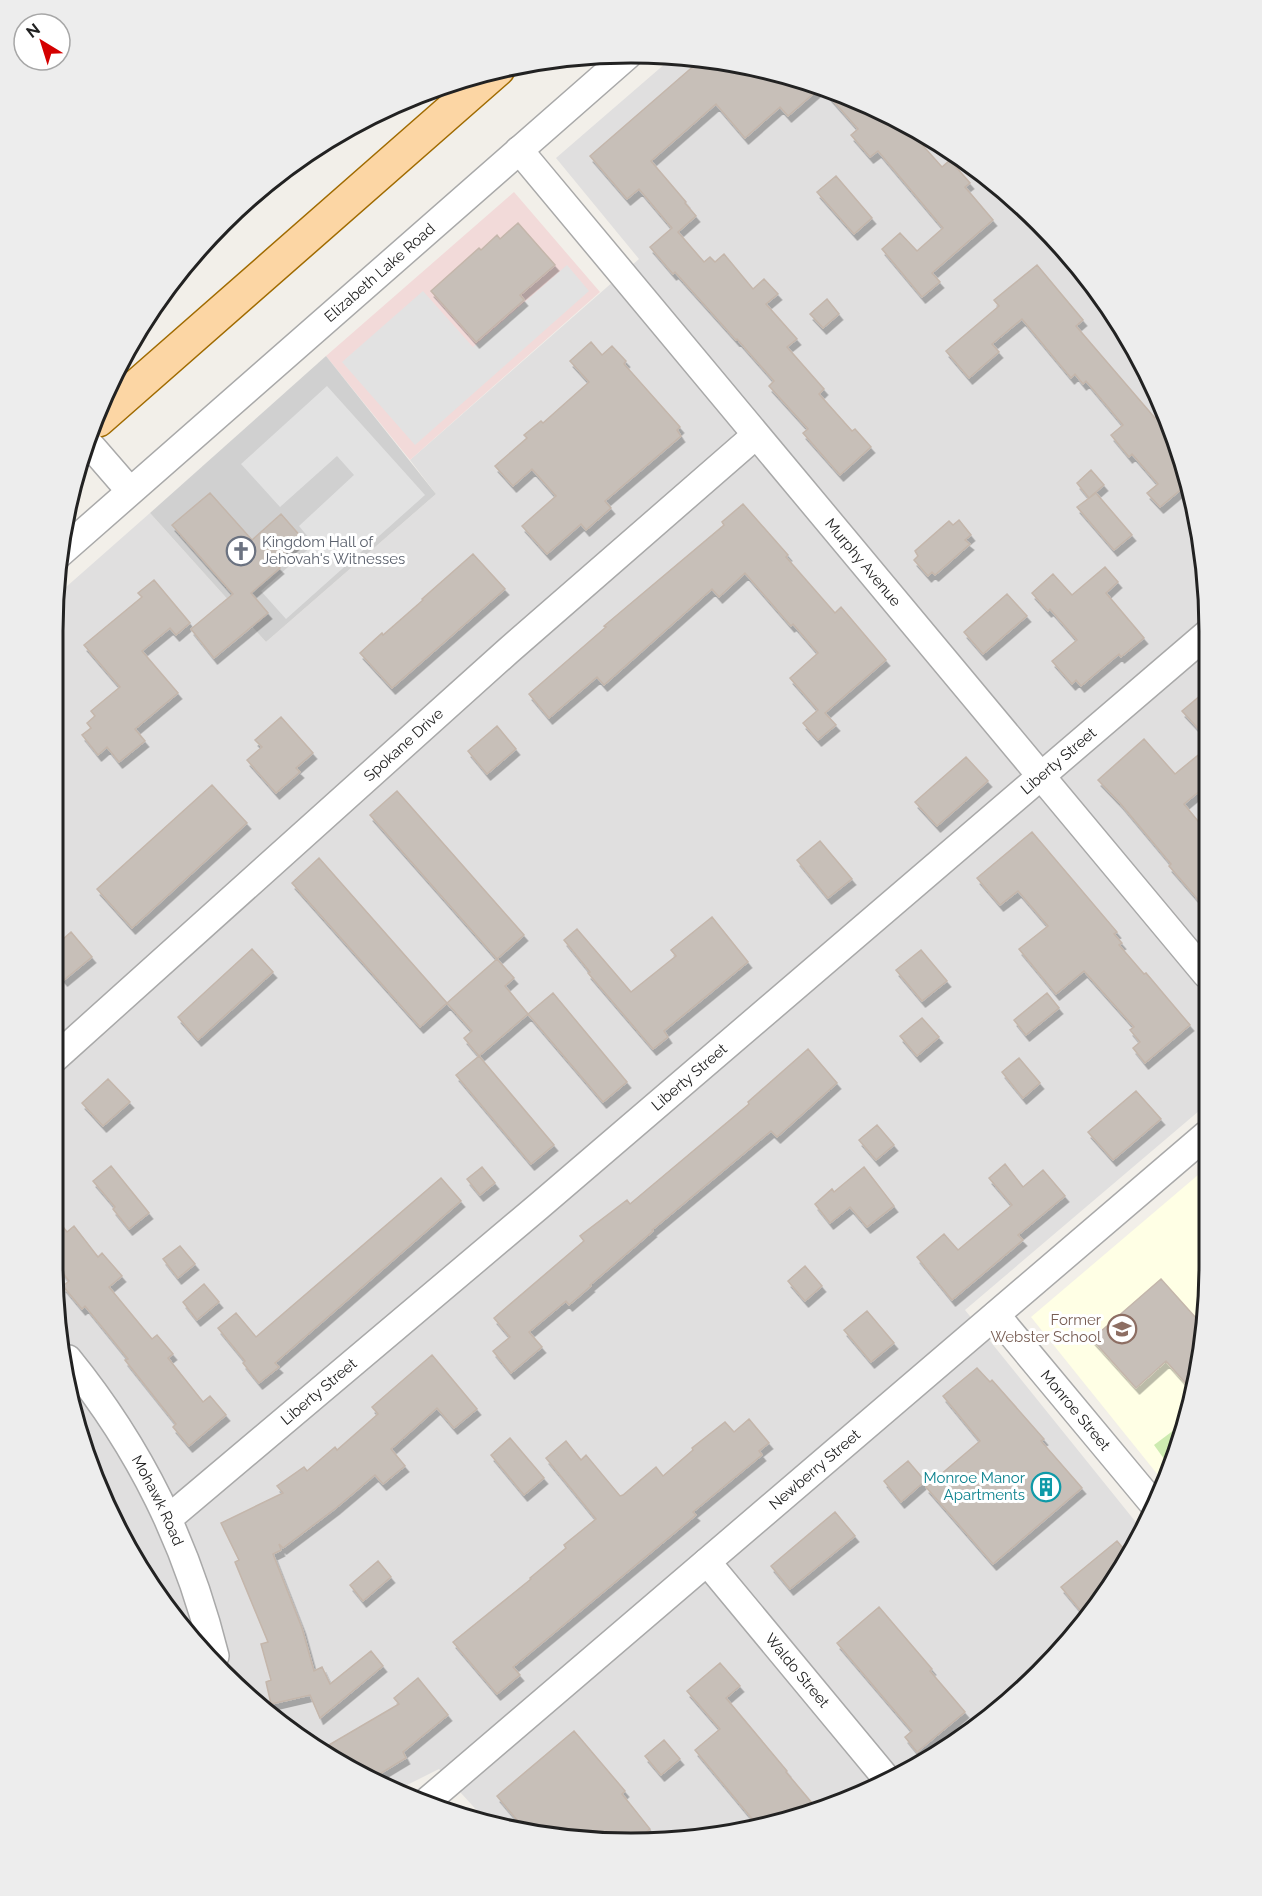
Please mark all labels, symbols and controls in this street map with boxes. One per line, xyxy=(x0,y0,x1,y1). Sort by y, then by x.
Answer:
north arrow xyxy=(12,12,72,72)
text: N xyxy=(22,19,44,42)
street label: Elizabeth Lake Road xyxy=(321,220,439,326)
street label: Murphy Avenue xyxy=(821,515,905,610)
place label: Kingdom Hall of Jehovah's Witnesses xyxy=(262,533,405,568)
church icon: Kingdom Hall of Jehovah's Witnesses xyxy=(225,535,257,567)
street label: Spokane Drive xyxy=(360,704,447,785)
street label: Liberty Street xyxy=(1017,724,1100,798)
street label: Liberty Street xyxy=(648,1040,731,1114)
place label: Former Webster School xyxy=(991,1311,1102,1346)
school or university icon: Former Webster School xyxy=(1106,1313,1138,1345)
street label: Liberty Street xyxy=(277,1355,360,1429)
street label: Monroe Street xyxy=(1037,1367,1114,1454)
street label: Newberry Street xyxy=(766,1426,864,1513)
street label: Mohawk Road xyxy=(128,1452,187,1548)
place label: Monroe Manor Apartments xyxy=(924,1469,1026,1504)
building icon: Monroe Manor Apartments xyxy=(1030,1471,1062,1503)
street label: Waldo Street xyxy=(761,1630,833,1711)

